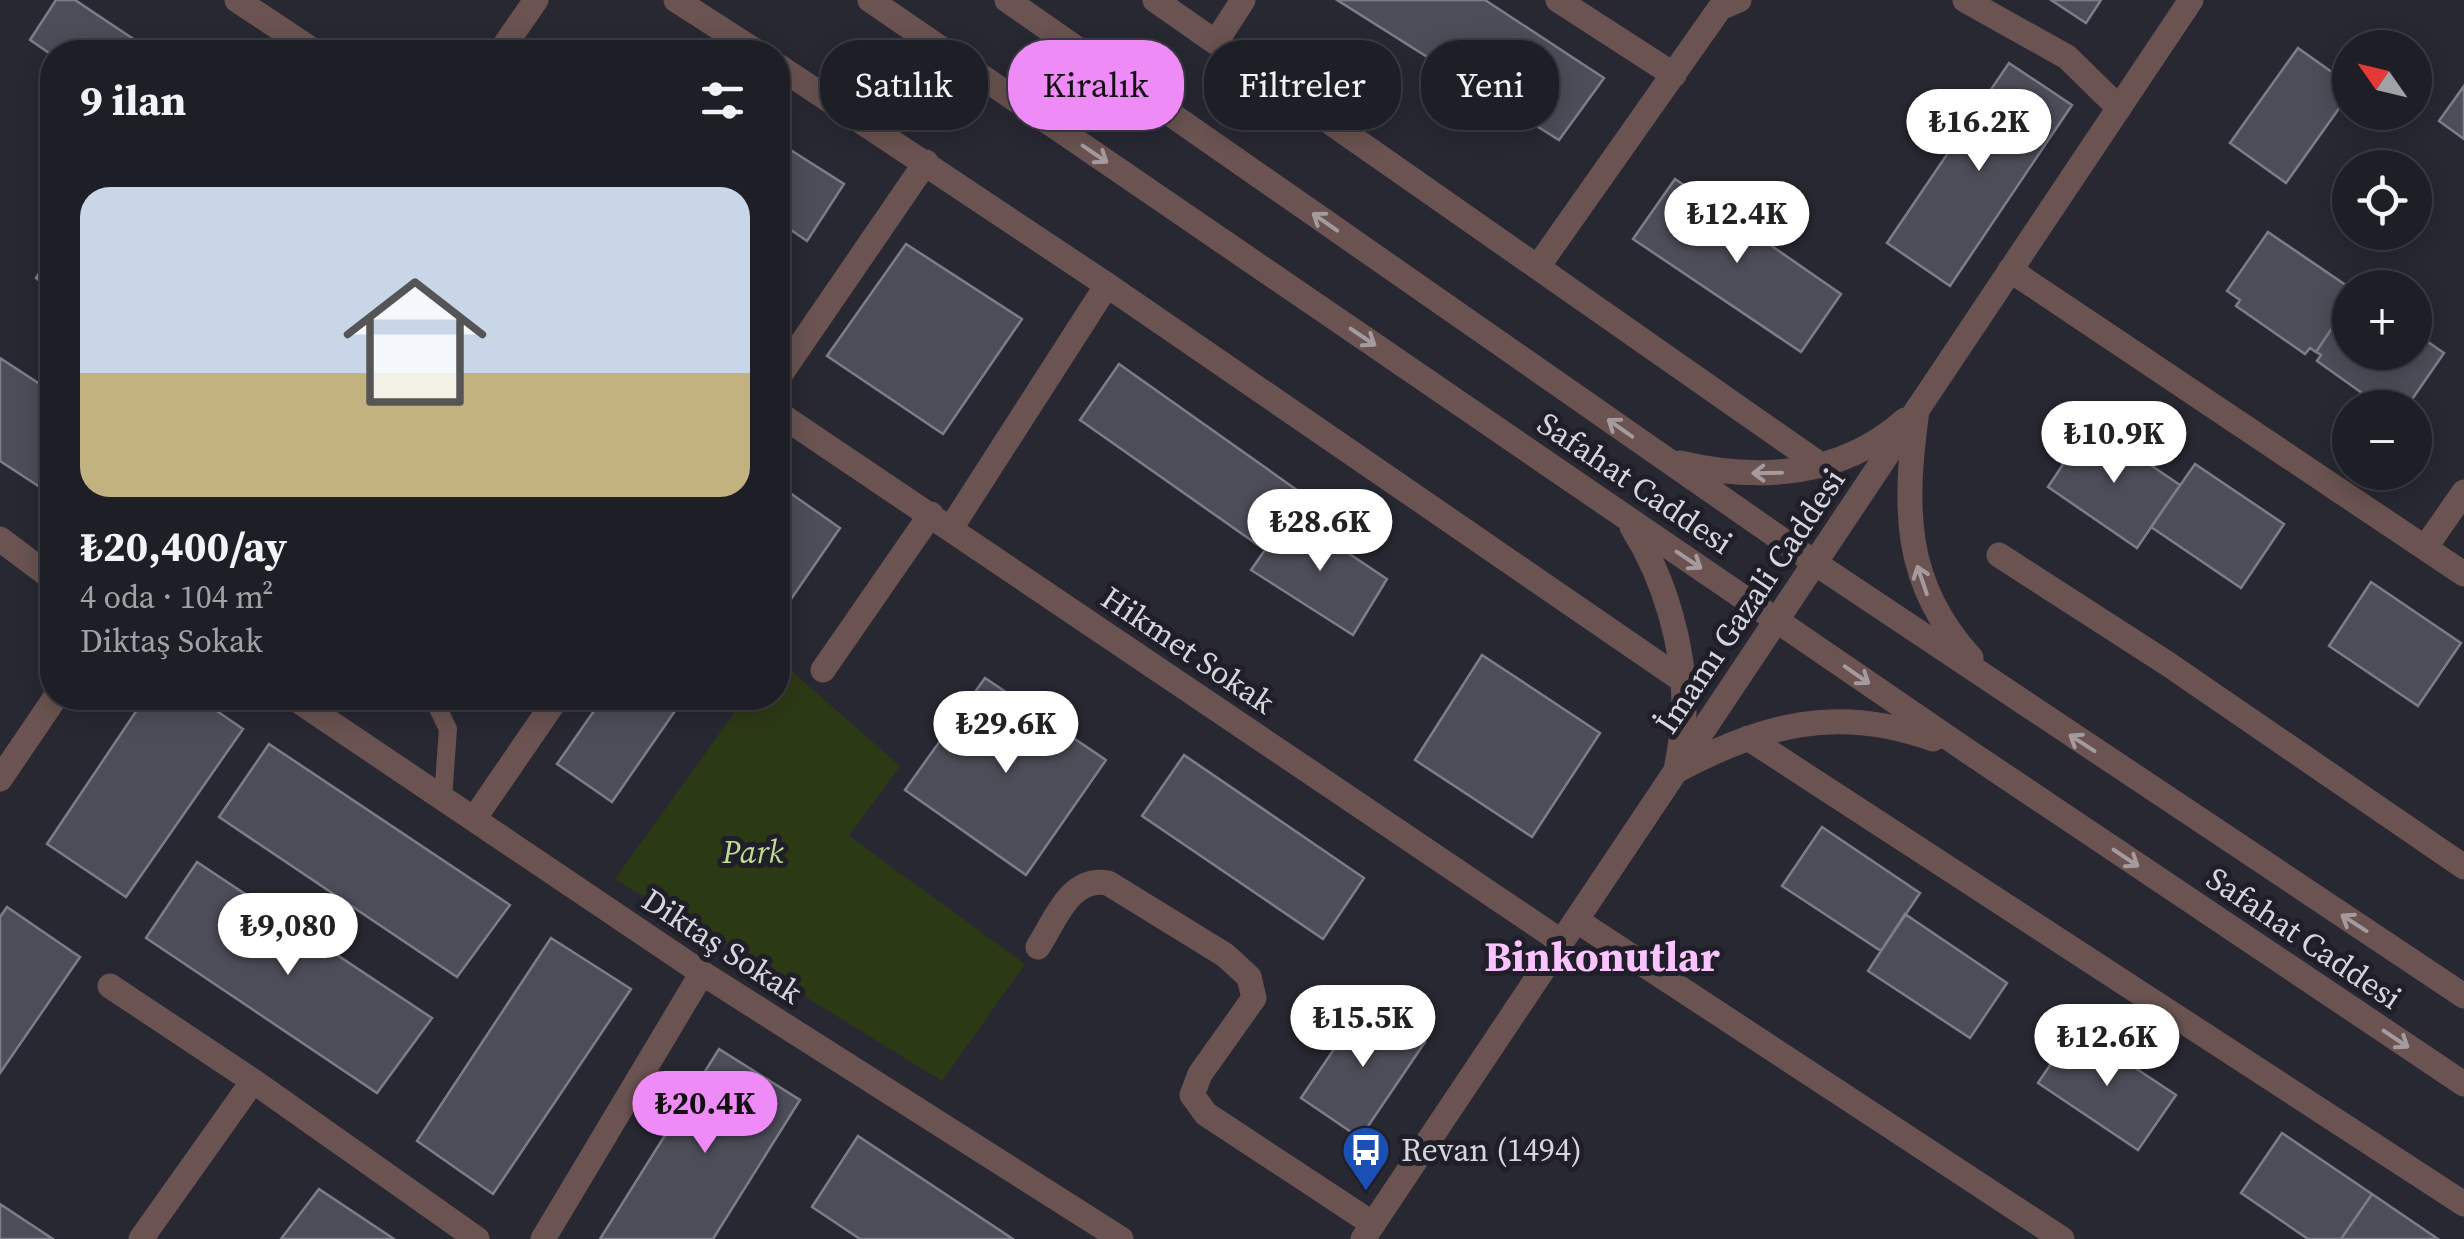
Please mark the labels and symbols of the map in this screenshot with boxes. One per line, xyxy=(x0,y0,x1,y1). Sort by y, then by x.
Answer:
north arrow xyxy=(2332,30,2432,130)
pin: ₺16.2K xyxy=(1898,89,2060,174)
one-way arrow xyxy=(1080,143,1108,164)
pin: ₺12.4K xyxy=(1656,181,1818,266)
one-way arrow xyxy=(1311,212,1339,233)
one-way arrow xyxy=(1349,326,1377,347)
pin: ₺10.9K xyxy=(2033,401,2195,486)
street label: Safahat Caddesi xyxy=(1529,402,1741,564)
one-way arrow xyxy=(1607,418,1634,439)
street label: İmamı Gazali Caddesi xyxy=(1645,460,1855,742)
one-way arrow xyxy=(1751,464,1783,483)
pin: ₺28.6K xyxy=(1239,489,1401,574)
one-way arrow xyxy=(1675,549,1703,570)
one-way arrow xyxy=(1912,566,1930,597)
street label: Hikmet Sokak xyxy=(1093,576,1284,724)
one-way arrow xyxy=(1843,664,1871,685)
pin: ₺29.6K xyxy=(925,691,1087,776)
one-way arrow xyxy=(2069,733,2097,754)
park label: Park xyxy=(721,830,785,874)
one-way arrow xyxy=(2112,847,2140,868)
street label: Safahat Caddesi xyxy=(2198,857,2410,1019)
street label: Diktaş Sokak xyxy=(633,878,811,1014)
pin: ₺9,080 xyxy=(207,893,369,978)
one-way arrow xyxy=(2340,912,2368,933)
district label: Binkonutlar xyxy=(1484,927,1720,985)
pin: ₺15.5K xyxy=(1282,985,1444,1070)
pin: ₺12.6K xyxy=(2026,1004,2188,1089)
one-way arrow xyxy=(2381,1028,2409,1049)
pin: ₺20.4K xyxy=(624,1071,786,1156)
bus stop icon: Revan (1494) xyxy=(1340,1124,1392,1192)
place label: Revan (1494) xyxy=(1401,1128,1582,1172)

